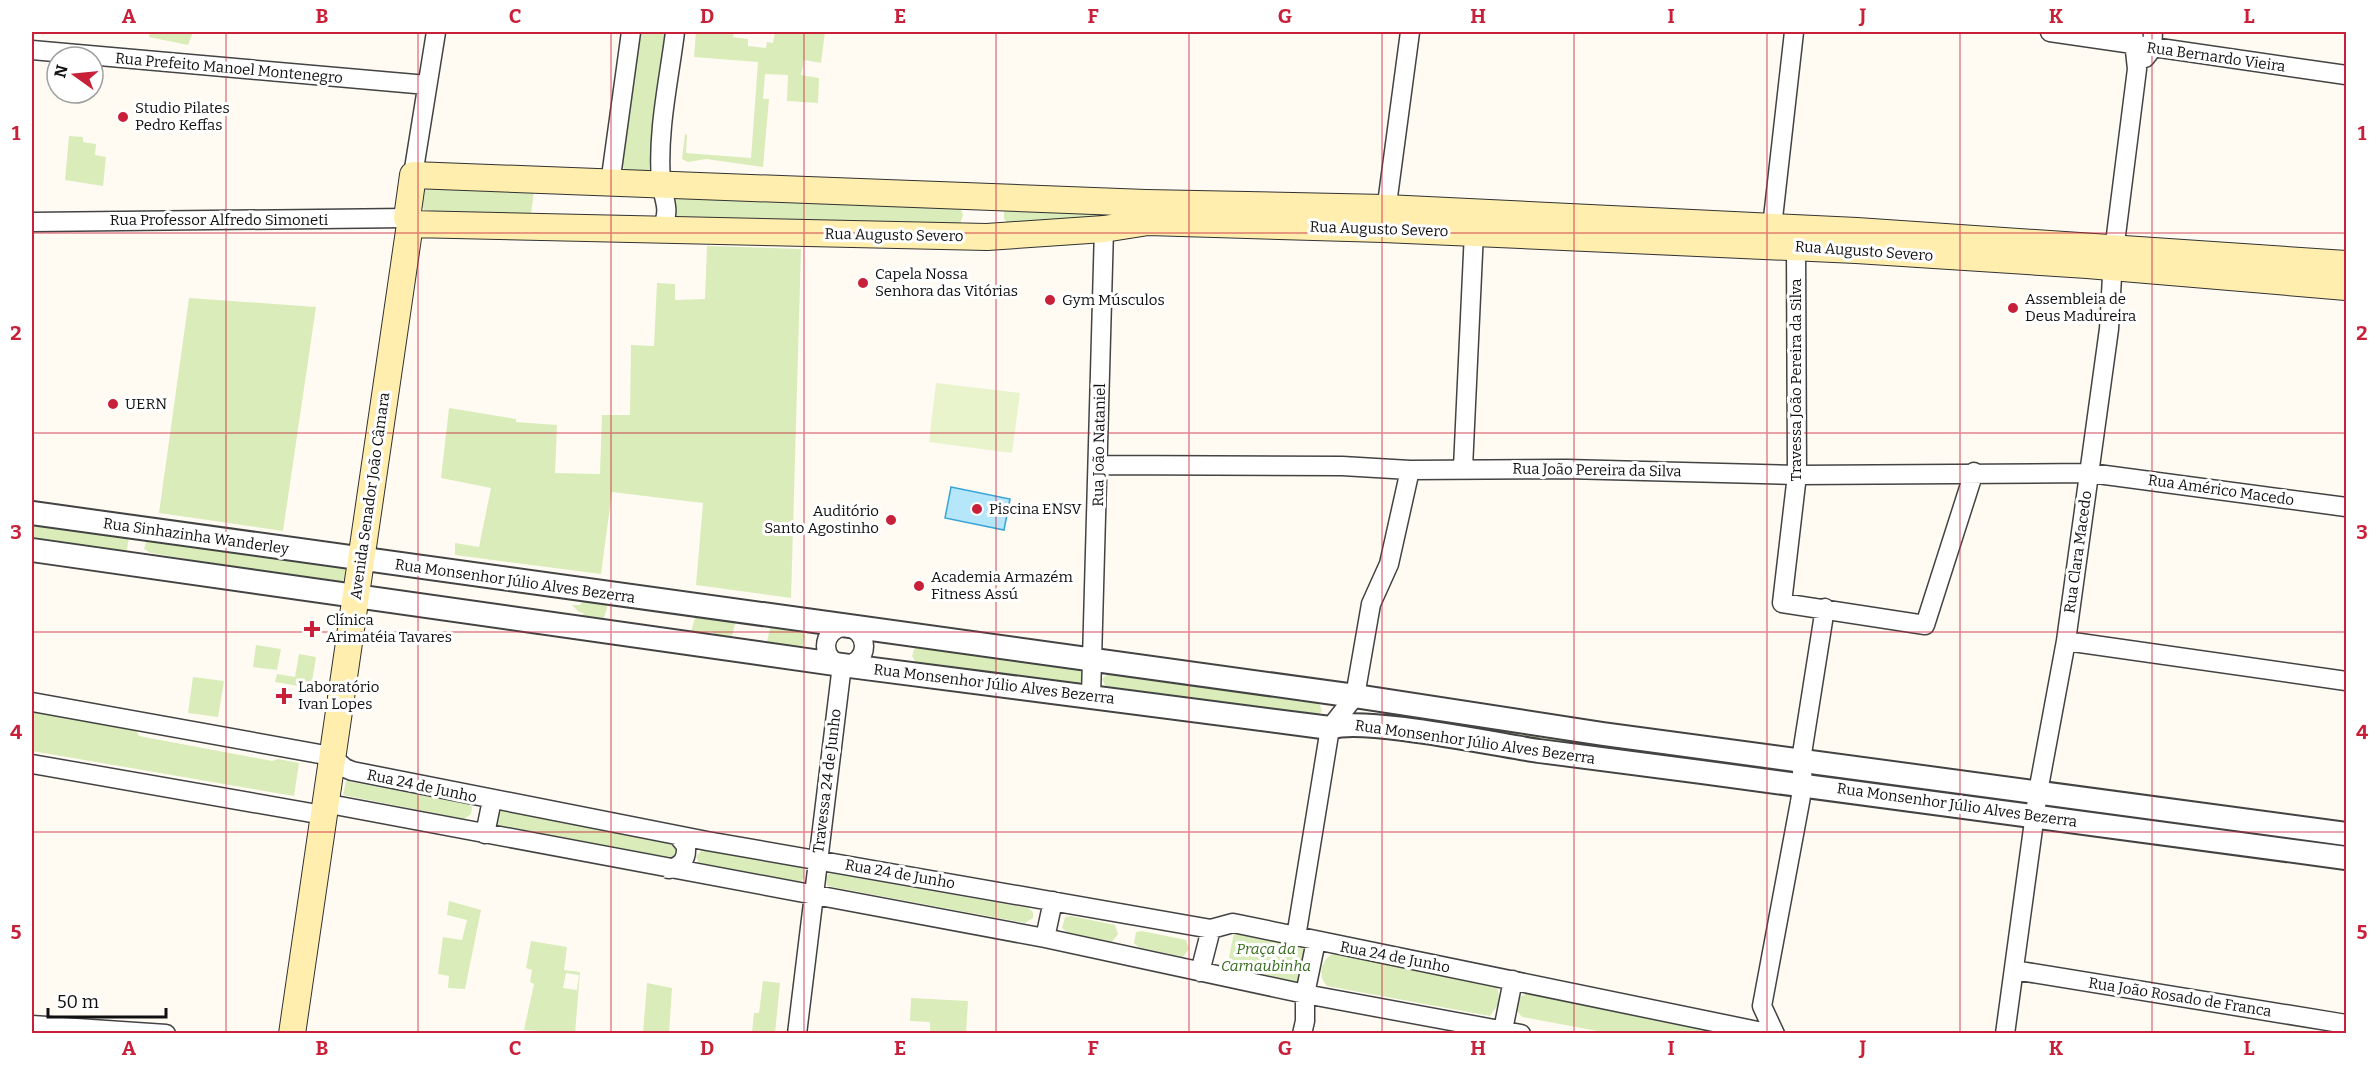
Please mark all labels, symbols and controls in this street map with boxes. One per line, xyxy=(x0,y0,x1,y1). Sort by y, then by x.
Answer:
text: A xyxy=(122,4,137,28)
text: B xyxy=(316,4,329,28)
text: C xyxy=(509,4,521,28)
text: D xyxy=(700,4,714,28)
text: E xyxy=(894,4,906,28)
text: F xyxy=(1087,4,1099,28)
text: G xyxy=(1278,4,1292,28)
text: H xyxy=(1470,4,1486,28)
text: I xyxy=(1667,4,1675,28)
text: J xyxy=(1859,4,1867,28)
text: K xyxy=(2049,4,2064,28)
text: L xyxy=(2243,4,2255,28)
street label: Rua Bernardo Vieira xyxy=(2145,38,2287,76)
north arrow xyxy=(45,45,105,105)
street label: Rua Prefeito Manoel Montenegro xyxy=(114,49,344,87)
text: N xyxy=(50,63,72,80)
place label: Studio Pilates Pedro Keffas xyxy=(135,99,230,134)
marker: Studio Pilates Pedro Keffas xyxy=(116,110,130,124)
text: 1 xyxy=(12,121,21,145)
text: 1 xyxy=(2358,121,2367,145)
street label: Rua Professor Alfredo Simoneti xyxy=(110,211,329,229)
street label: Rua Augusto Severo xyxy=(1309,218,1449,240)
street label: Rua Augusto Severo xyxy=(824,225,964,245)
street label: Rua Augusto Severo xyxy=(1794,237,1934,265)
place label: Capela Nossa Senhora das Vitórias xyxy=(875,265,1018,300)
marker: Capela Nossa Senhora das Vitórias xyxy=(856,276,870,290)
street label: Travessa João Pereira da Silva xyxy=(1787,279,1805,481)
place label: Assembleia de Deus Madureira xyxy=(2025,290,2136,325)
place label: Gym Músculos xyxy=(1062,291,1165,309)
marker: Gym Músculos xyxy=(1043,293,1057,307)
marker: Assembleia de Deus Madureira xyxy=(2006,301,2020,315)
text: 2 xyxy=(10,321,22,345)
text: 2 xyxy=(2356,321,2368,345)
street label: Rua João Nataniel xyxy=(1089,383,1109,507)
street label: Avenida Senador João Câmara xyxy=(347,391,393,601)
place label: UERN xyxy=(125,395,167,413)
marker: UERN xyxy=(106,397,120,411)
street label: Rua João Pereira da Silva xyxy=(1512,460,1682,480)
street label: Rua Américo Macedo xyxy=(2147,471,2295,509)
street label: Rua Clara Macedo xyxy=(2060,490,2096,614)
place label: Piscina ENSV xyxy=(989,500,1082,518)
place label: Auditório Santo Agostinho xyxy=(764,502,879,537)
marker: Piscina ENSV xyxy=(970,502,984,516)
marker: Auditório Santo Agostinho xyxy=(884,513,898,527)
street label: Rua Sinhazinha Wanderley xyxy=(102,514,290,558)
text: 3 xyxy=(10,520,22,544)
text: 3 xyxy=(2356,520,2368,544)
street label: Rua Monsenhor Júlio Alves Bezerra xyxy=(394,555,636,607)
place label: Academia Armazém Fitness Assú xyxy=(931,568,1074,603)
marker: Academia Armazém Fitness Assú xyxy=(912,579,926,593)
place label: Clínica Arimatéia Tavares xyxy=(326,611,452,646)
marker: Clínica Arimatéia Tavares xyxy=(303,620,321,638)
street label: Rua Monsenhor Júlio Alves Bezerra xyxy=(872,660,1116,708)
place label: Laboratório Ivan Lopes xyxy=(298,678,379,713)
marker: Laboratório Ivan Lopes xyxy=(275,687,293,705)
street label: Travessa 24 de Junho xyxy=(809,708,845,854)
street label: Rua Monsenhor Júlio Alves Bezerra xyxy=(1354,716,1596,768)
text: 4 xyxy=(10,720,22,744)
text: 4 xyxy=(2356,720,2368,744)
street label: Rua 24 de Junho xyxy=(366,766,478,806)
street label: Rua Monsenhor Júlio Alves Bezerra xyxy=(1836,779,2078,831)
street label: Rua 24 de Junho xyxy=(843,855,957,893)
text: 5 xyxy=(11,920,22,944)
text: 5 xyxy=(2357,920,2368,944)
street label: Rua 24 de Junho xyxy=(1338,938,1452,976)
park label: Praça da Carnaubinha xyxy=(1221,940,1311,975)
street label: Rua João Rosado de Franca xyxy=(2087,974,2273,1020)
scale bar xyxy=(48,981,166,1019)
text: 50 m xyxy=(57,991,99,1013)
text: A xyxy=(122,1036,137,1060)
text: B xyxy=(316,1036,329,1060)
text: C xyxy=(509,1036,521,1060)
text: D xyxy=(700,1036,714,1060)
text: E xyxy=(894,1036,906,1060)
text: F xyxy=(1087,1036,1099,1060)
text: G xyxy=(1278,1036,1292,1060)
text: H xyxy=(1470,1036,1486,1060)
text: I xyxy=(1667,1036,1675,1060)
text: J xyxy=(1859,1036,1867,1060)
text: K xyxy=(2049,1036,2064,1060)
text: L xyxy=(2243,1036,2255,1060)

